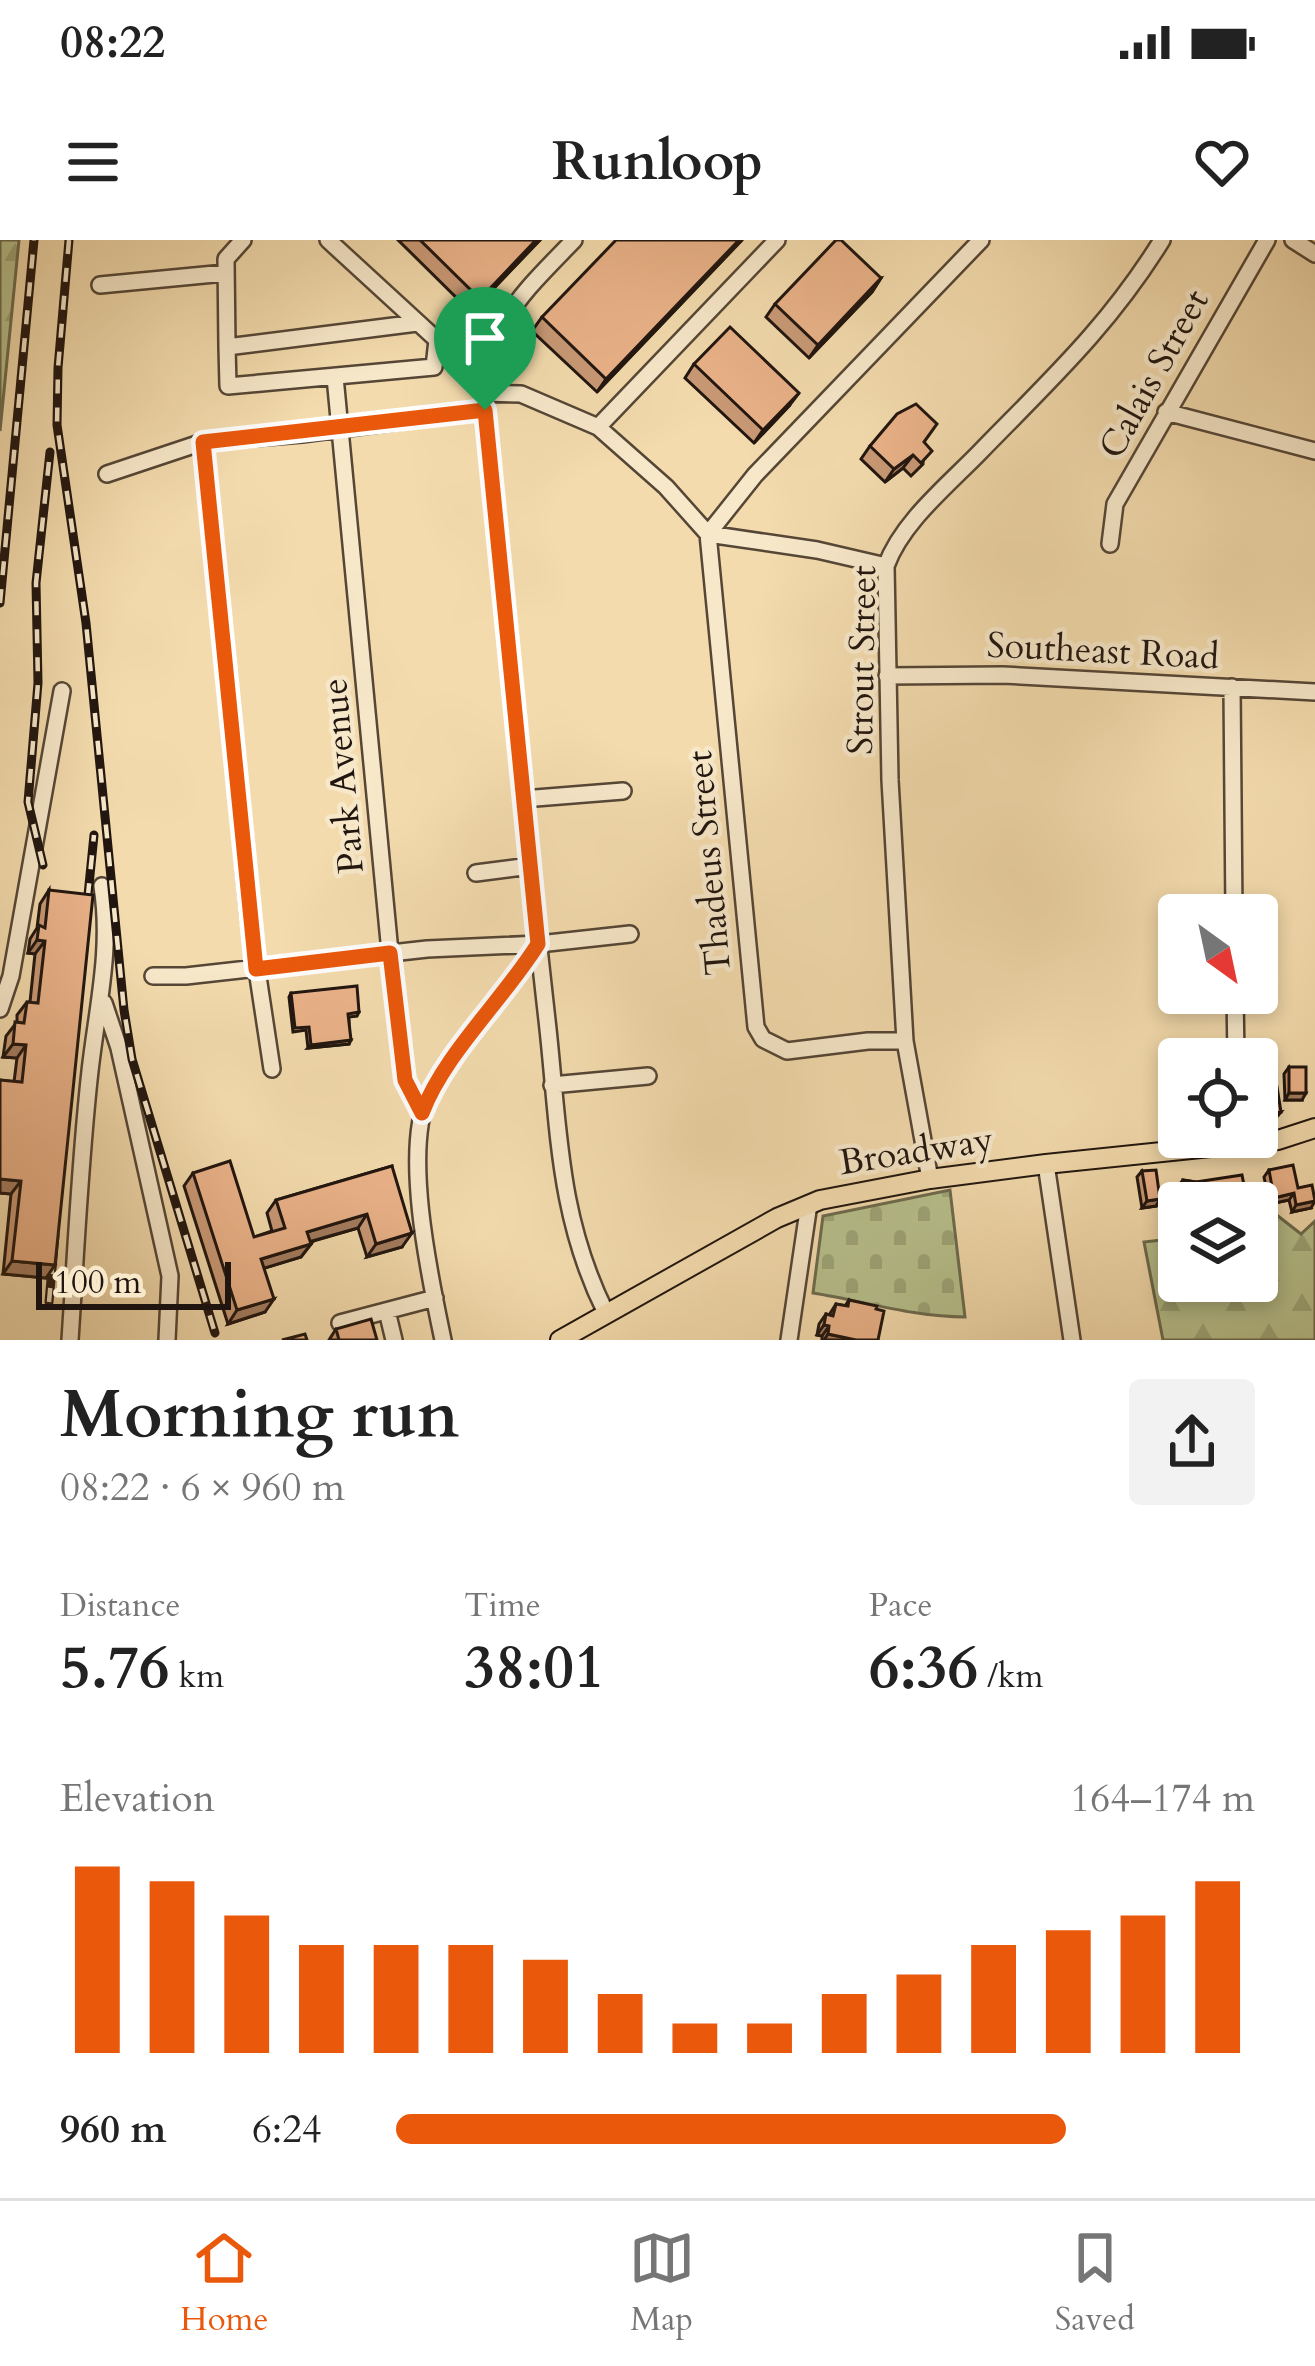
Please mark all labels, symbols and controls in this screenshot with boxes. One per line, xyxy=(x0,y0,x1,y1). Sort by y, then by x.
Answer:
text: 08:22 xyxy=(60,12,165,73)
text: Runloop xyxy=(552,126,763,199)
icon: menu xyxy=(60,129,126,195)
icon: heart xyxy=(1189,129,1255,195)
street label: Calais Street xyxy=(1087,281,1221,467)
pin xyxy=(434,287,536,410)
icon: arrive xyxy=(452,305,518,371)
street label: Strout Street xyxy=(836,565,888,755)
street label: Southeast Road xyxy=(986,620,1220,682)
street label: Park Avenue xyxy=(310,676,376,876)
street label: Thadeus Street xyxy=(675,749,743,977)
north arrow xyxy=(1158,894,1278,1014)
map controls xyxy=(1158,894,1278,1302)
button: locate xyxy=(1158,1038,1278,1158)
street label: Broadway xyxy=(836,1115,996,1187)
button: layers xyxy=(1158,1182,1278,1302)
scale bar xyxy=(36,1256,231,1309)
text: 100 m xyxy=(54,1260,141,1305)
text: Morning run xyxy=(60,1371,459,1460)
button: share xyxy=(1129,1379,1255,1505)
text: 08:22 · 6 × 960 m xyxy=(60,1461,345,1514)
text: Distance xyxy=(60,1583,181,1628)
text: Time xyxy=(464,1583,541,1628)
text: Pace xyxy=(869,1583,932,1628)
text: 5.76 xyxy=(60,1628,170,1709)
text: 38:01 xyxy=(464,1628,605,1709)
text: 6:36 xyxy=(869,1628,978,1709)
text: km xyxy=(170,1654,224,1699)
text: /km xyxy=(978,1654,1043,1699)
text: Elevation xyxy=(60,1772,215,1825)
text: 164–174 m xyxy=(1070,1772,1255,1825)
text: 960 m xyxy=(60,2103,166,2156)
text: 6:24 xyxy=(252,2103,322,2156)
tab: Home xyxy=(180,2225,268,2342)
tab: Map xyxy=(629,2225,695,2342)
tab: Saved xyxy=(1055,2225,1135,2342)

